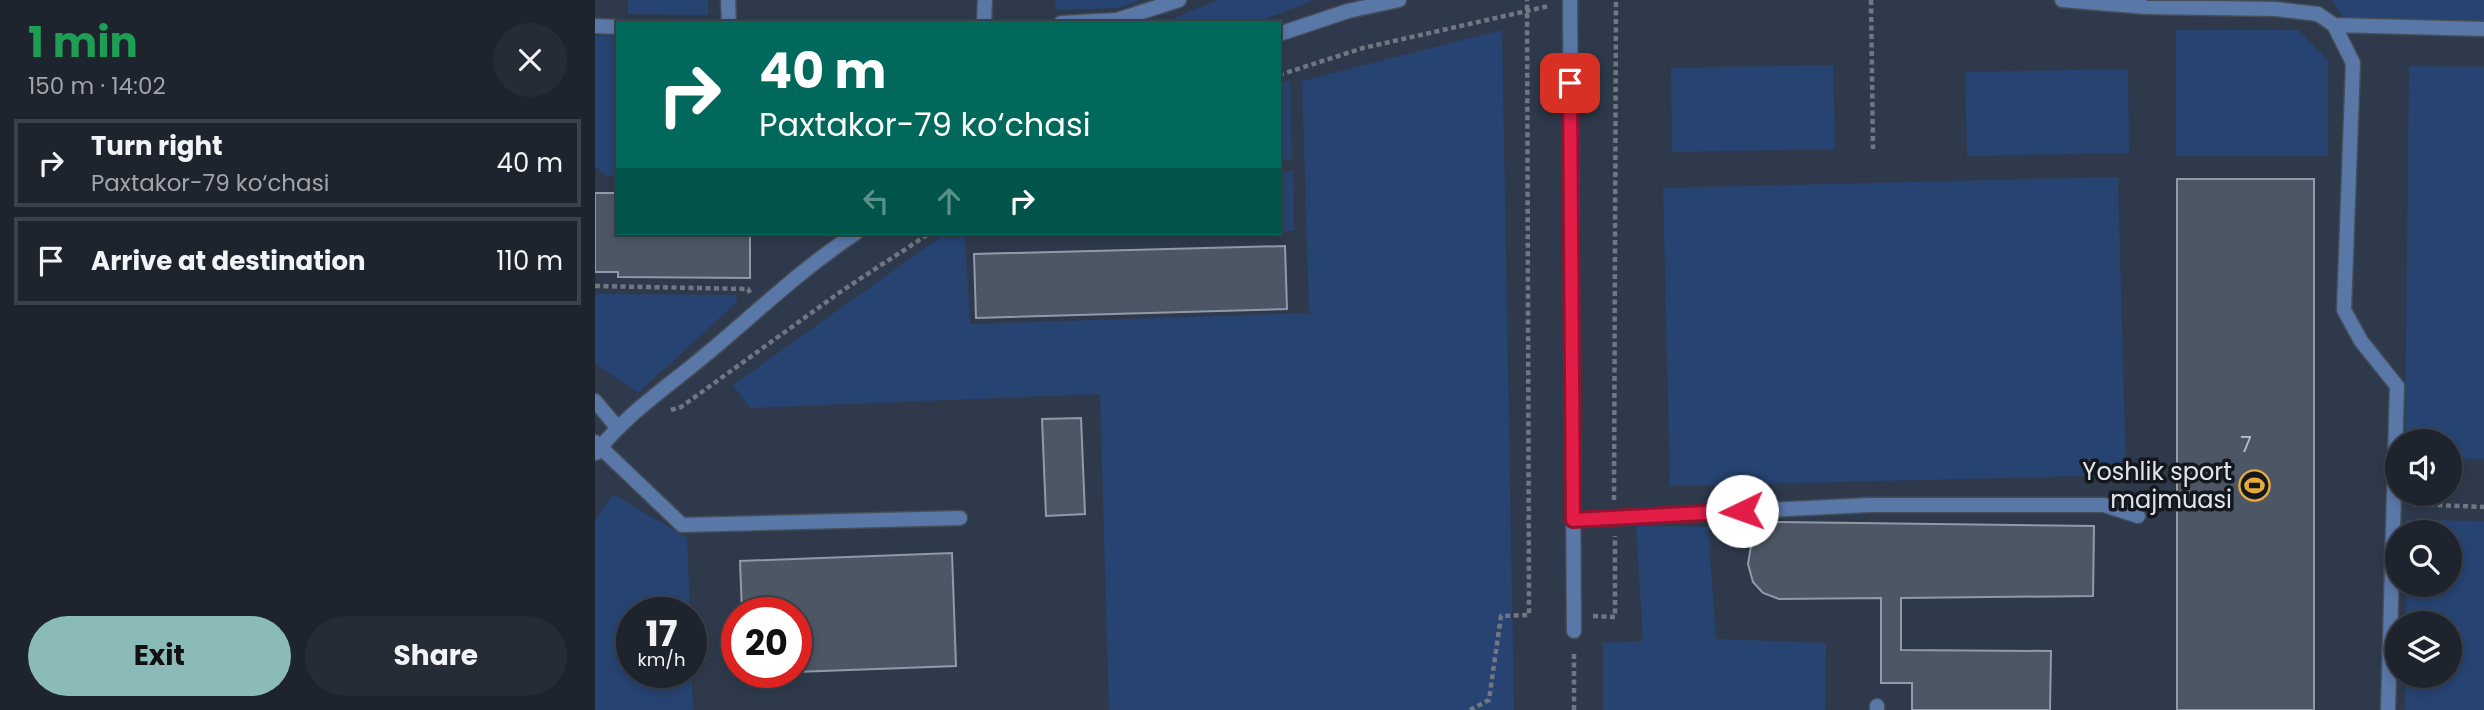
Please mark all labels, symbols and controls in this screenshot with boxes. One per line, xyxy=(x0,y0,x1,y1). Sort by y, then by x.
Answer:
text: 1 min xyxy=(28,13,138,72)
button: close xyxy=(493,23,567,97)
text: 40 m xyxy=(759,37,886,105)
icon: right xyxy=(644,49,735,140)
pin xyxy=(1540,53,1600,113)
icon: arrive xyxy=(1551,64,1589,102)
text: 150 m · 14:02 xyxy=(28,70,166,102)
text: Paxtakor-79 ko‘chasi xyxy=(759,102,1091,147)
text: Turn right xyxy=(91,128,223,164)
icon: right xyxy=(32,144,70,182)
text: 40 m xyxy=(497,145,563,181)
text: Paxtakor-79 ko‘chasi xyxy=(91,167,329,199)
icon: left xyxy=(857,182,895,220)
icon: ahead xyxy=(930,182,968,220)
icon: right xyxy=(1003,182,1041,220)
icon: arrive xyxy=(32,242,70,280)
text: Arrive at destination xyxy=(91,243,366,279)
text: 110 m xyxy=(496,243,563,279)
map controls xyxy=(2385,429,2462,688)
button: sound xyxy=(2385,429,2462,506)
house number: 7 xyxy=(2240,430,2252,459)
place label: Yoshlik sport majmuasi xyxy=(2082,455,2232,516)
sports icon: Yoshlik sport majmuasi xyxy=(2238,469,2272,503)
position arrow xyxy=(1705,474,1779,548)
button: search xyxy=(2385,520,2462,597)
speed limit sign: 20 xyxy=(721,597,812,688)
text: 17 xyxy=(646,609,677,658)
button: layers xyxy=(2385,611,2462,688)
button: Exit xyxy=(28,616,291,696)
button: Share xyxy=(305,616,567,696)
text: km/h xyxy=(638,647,685,672)

